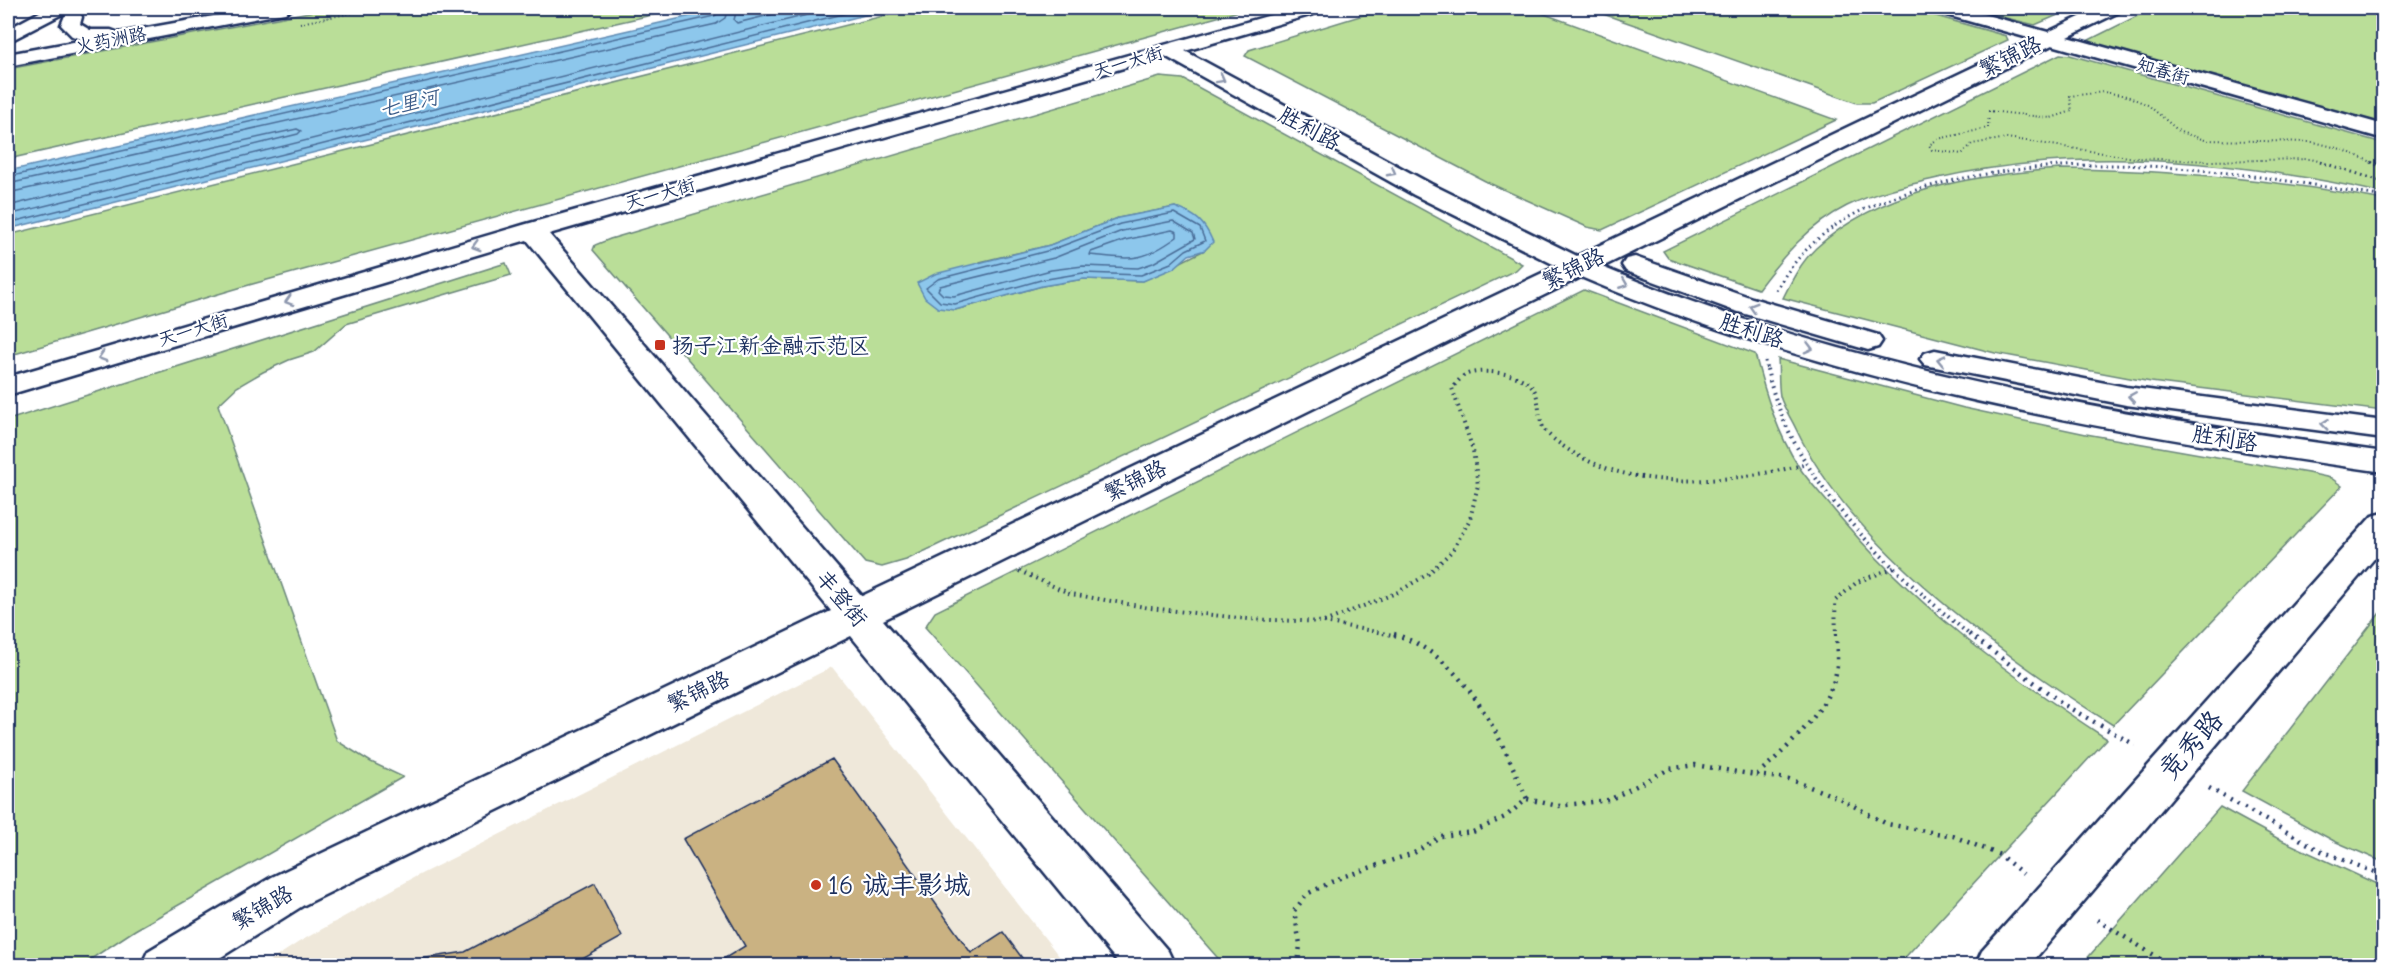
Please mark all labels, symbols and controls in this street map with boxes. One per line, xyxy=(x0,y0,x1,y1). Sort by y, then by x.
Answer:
street label: 火药洲路 xyxy=(74,23,148,58)
street label: 繁锦路 xyxy=(1975,31,2046,83)
street label: 天一大街 xyxy=(1091,42,1166,82)
street label: 知春街 xyxy=(2134,54,2192,89)
one-way arrow xyxy=(1215,72,1225,83)
water label: 七里河 xyxy=(377,85,444,121)
street label: 胜利路 xyxy=(1274,102,1345,156)
one-way arrow xyxy=(1386,165,1397,176)
street label: 天一大街 xyxy=(623,174,698,214)
one-way arrow xyxy=(471,239,482,251)
street label: 繁锦路 xyxy=(1538,243,1609,295)
one-way arrow xyxy=(1618,277,1629,289)
one-way arrow xyxy=(284,294,295,306)
one-way arrow xyxy=(1748,302,1759,314)
street label: 胜利路 xyxy=(1716,308,1787,354)
street label: 天一大街 xyxy=(156,310,231,351)
place label: 扬子江新金融示范区 xyxy=(672,333,870,359)
marker: 扬子江新金融示范区 xyxy=(653,338,667,352)
one-way arrow xyxy=(1803,341,1813,353)
one-way arrow xyxy=(97,350,108,362)
one-way arrow xyxy=(1936,354,1946,367)
one-way arrow xyxy=(2128,392,2137,404)
one-way arrow xyxy=(2321,418,2330,430)
street label: 胜利路 xyxy=(2190,421,2259,457)
street label: 繁锦路 xyxy=(1100,455,1171,507)
street label: 丰登街 xyxy=(810,565,872,632)
street label: 繁锦路 xyxy=(663,666,734,718)
street label: 竞秀路 xyxy=(2153,705,2230,786)
place label: 16 诚丰影城 xyxy=(828,870,970,901)
marker: 16 诚丰影城 xyxy=(809,878,823,892)
street label: 繁锦路 xyxy=(227,880,298,936)

